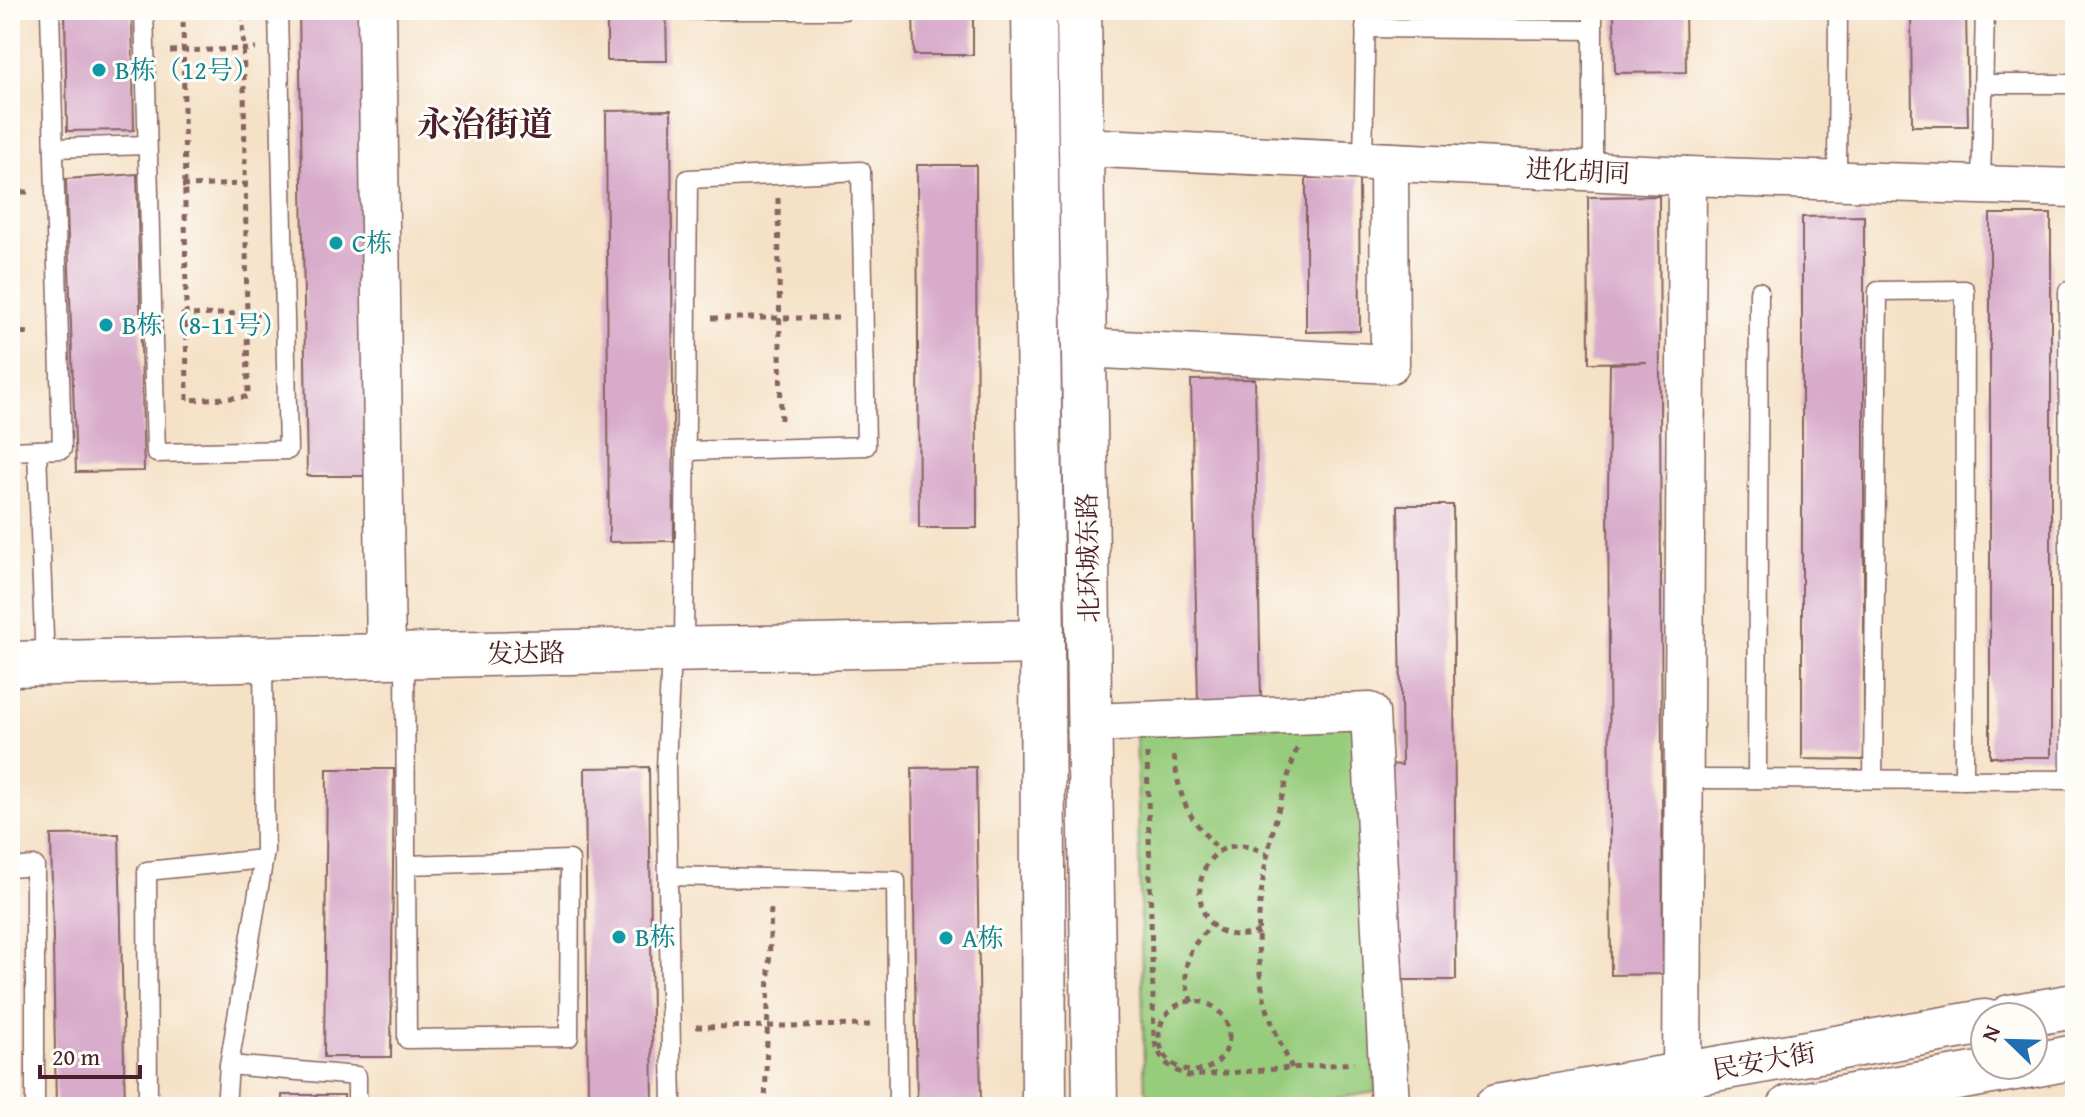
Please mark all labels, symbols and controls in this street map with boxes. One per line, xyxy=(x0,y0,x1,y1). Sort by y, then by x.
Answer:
place label: B栋（12号） xyxy=(115,50,259,89)
marker: B栋（12号） xyxy=(90,61,108,79)
district label: 永治街道 xyxy=(417,99,553,148)
street label: 进化胡同 xyxy=(1525,148,1631,193)
place label: C栋 xyxy=(352,223,392,262)
marker: C栋 xyxy=(327,234,345,252)
place label: B栋（8-11号） xyxy=(122,305,287,344)
marker: B栋（8-11号） xyxy=(97,316,115,334)
street label: 北环城东路 xyxy=(1067,493,1108,623)
street label: 发达路 xyxy=(487,632,565,673)
place label: B栋 xyxy=(635,917,676,956)
place label: A栋 xyxy=(962,918,1004,957)
marker: B栋 xyxy=(610,928,628,946)
marker: A栋 xyxy=(937,929,955,947)
north arrow xyxy=(1969,1001,2049,1081)
text: N xyxy=(1973,1020,2008,1046)
scale bar xyxy=(40,1029,140,1079)
street label: 民安大街 xyxy=(1709,1032,1819,1089)
text: 20 m xyxy=(52,1039,100,1074)

